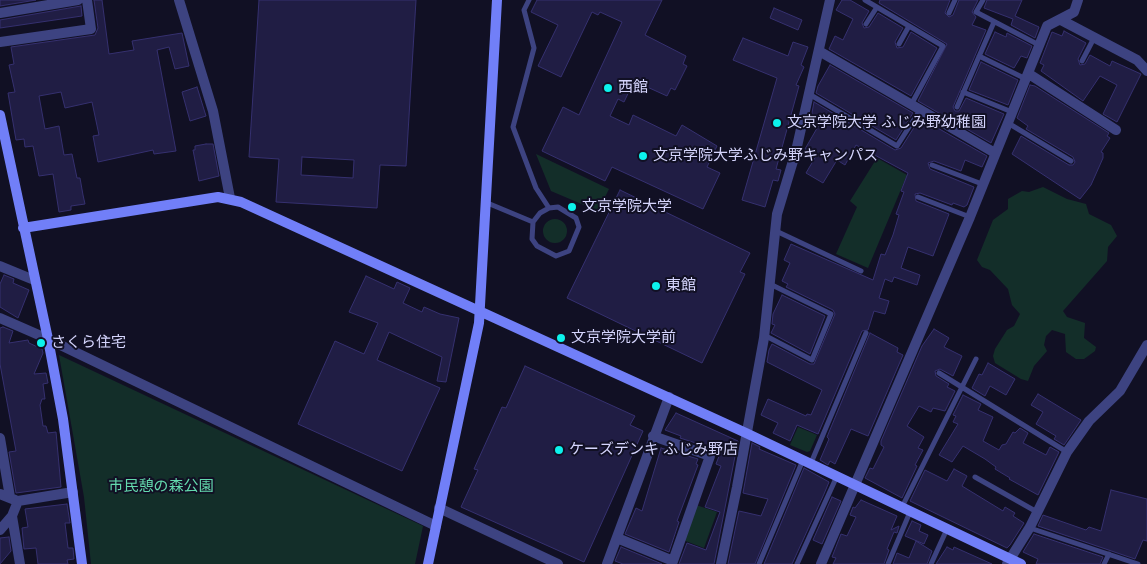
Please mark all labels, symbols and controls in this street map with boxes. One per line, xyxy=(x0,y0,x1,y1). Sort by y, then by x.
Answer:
place label: 西館 xyxy=(618,79,648,97)
marker: 西館 xyxy=(602,82,614,94)
place label: 文京学院大学 ふじみ野幼稚園 xyxy=(787,114,986,132)
marker: 文京学院大学 ふじみ野幼稚園 xyxy=(771,117,783,129)
place label: 文京学院大学ふじみ野キャンパス xyxy=(653,147,878,165)
marker: 文京学院大学ふじみ野キャンパス xyxy=(637,150,649,162)
place label: 文京学院大学 xyxy=(582,198,672,216)
marker: 文京学院大学 xyxy=(566,201,578,213)
place label: 東館 xyxy=(666,277,696,295)
marker: 東館 xyxy=(650,280,662,292)
place label: 文京学院大学前 xyxy=(571,329,676,347)
marker: 文京学院大学前 xyxy=(555,332,567,344)
place label: さくら住宅 xyxy=(51,334,126,352)
marker: さくら住宅 xyxy=(35,337,47,349)
place label: ケーズデンキ ふじみ野店 xyxy=(569,441,738,459)
marker: ケーズデンキ ふじみ野店 xyxy=(553,444,565,456)
park label: 市民憩の森公園 xyxy=(109,478,213,496)

